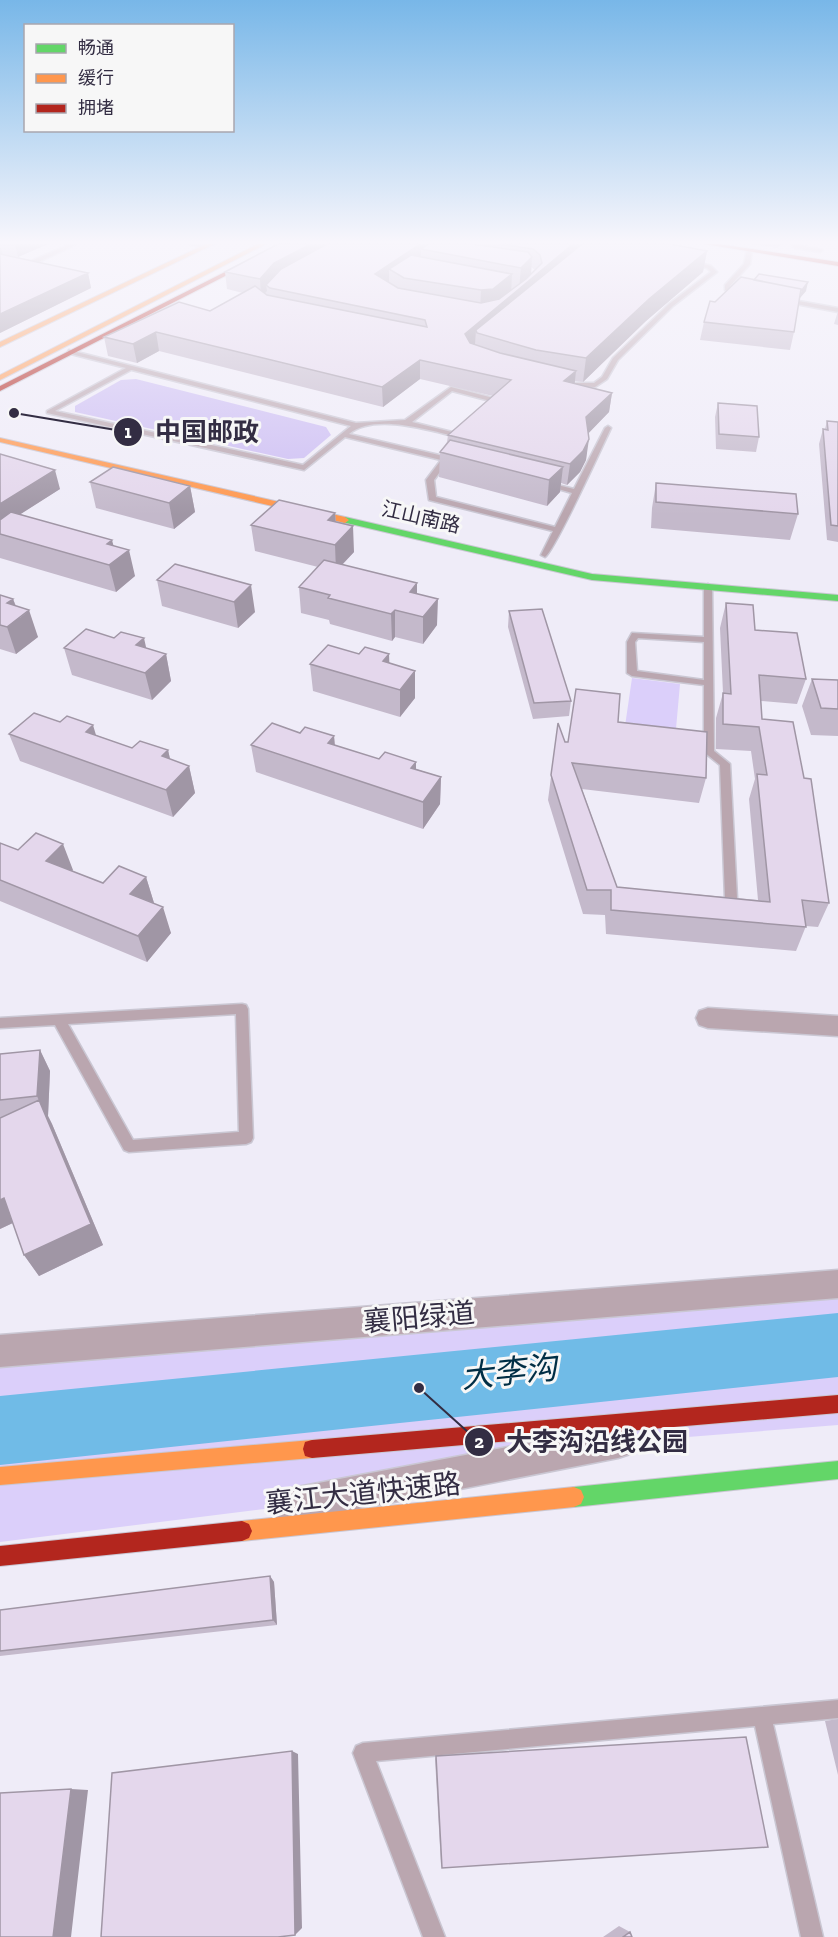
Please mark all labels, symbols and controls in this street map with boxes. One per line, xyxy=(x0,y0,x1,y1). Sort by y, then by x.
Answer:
legend xyxy=(24,24,234,132)
text: 畅通 xyxy=(78,37,114,59)
text: 缓行 xyxy=(78,67,114,89)
text: 拥堵 xyxy=(78,97,114,119)
callout: 中国邮政 xyxy=(113,410,271,454)
text: 中国邮政 xyxy=(155,416,259,448)
text: 1 xyxy=(124,421,132,443)
street label: 江山南路 xyxy=(379,496,463,538)
street label: 襄阳绿道 xyxy=(362,1296,476,1339)
water label: 大李沟 xyxy=(459,1348,562,1396)
callout: 大李沟沿线公园 xyxy=(464,1420,700,1464)
text: 大李沟沿线公园 xyxy=(506,1426,688,1458)
text: 2 xyxy=(474,1431,484,1453)
street label: 襄江大道快速路 xyxy=(264,1467,462,1520)

